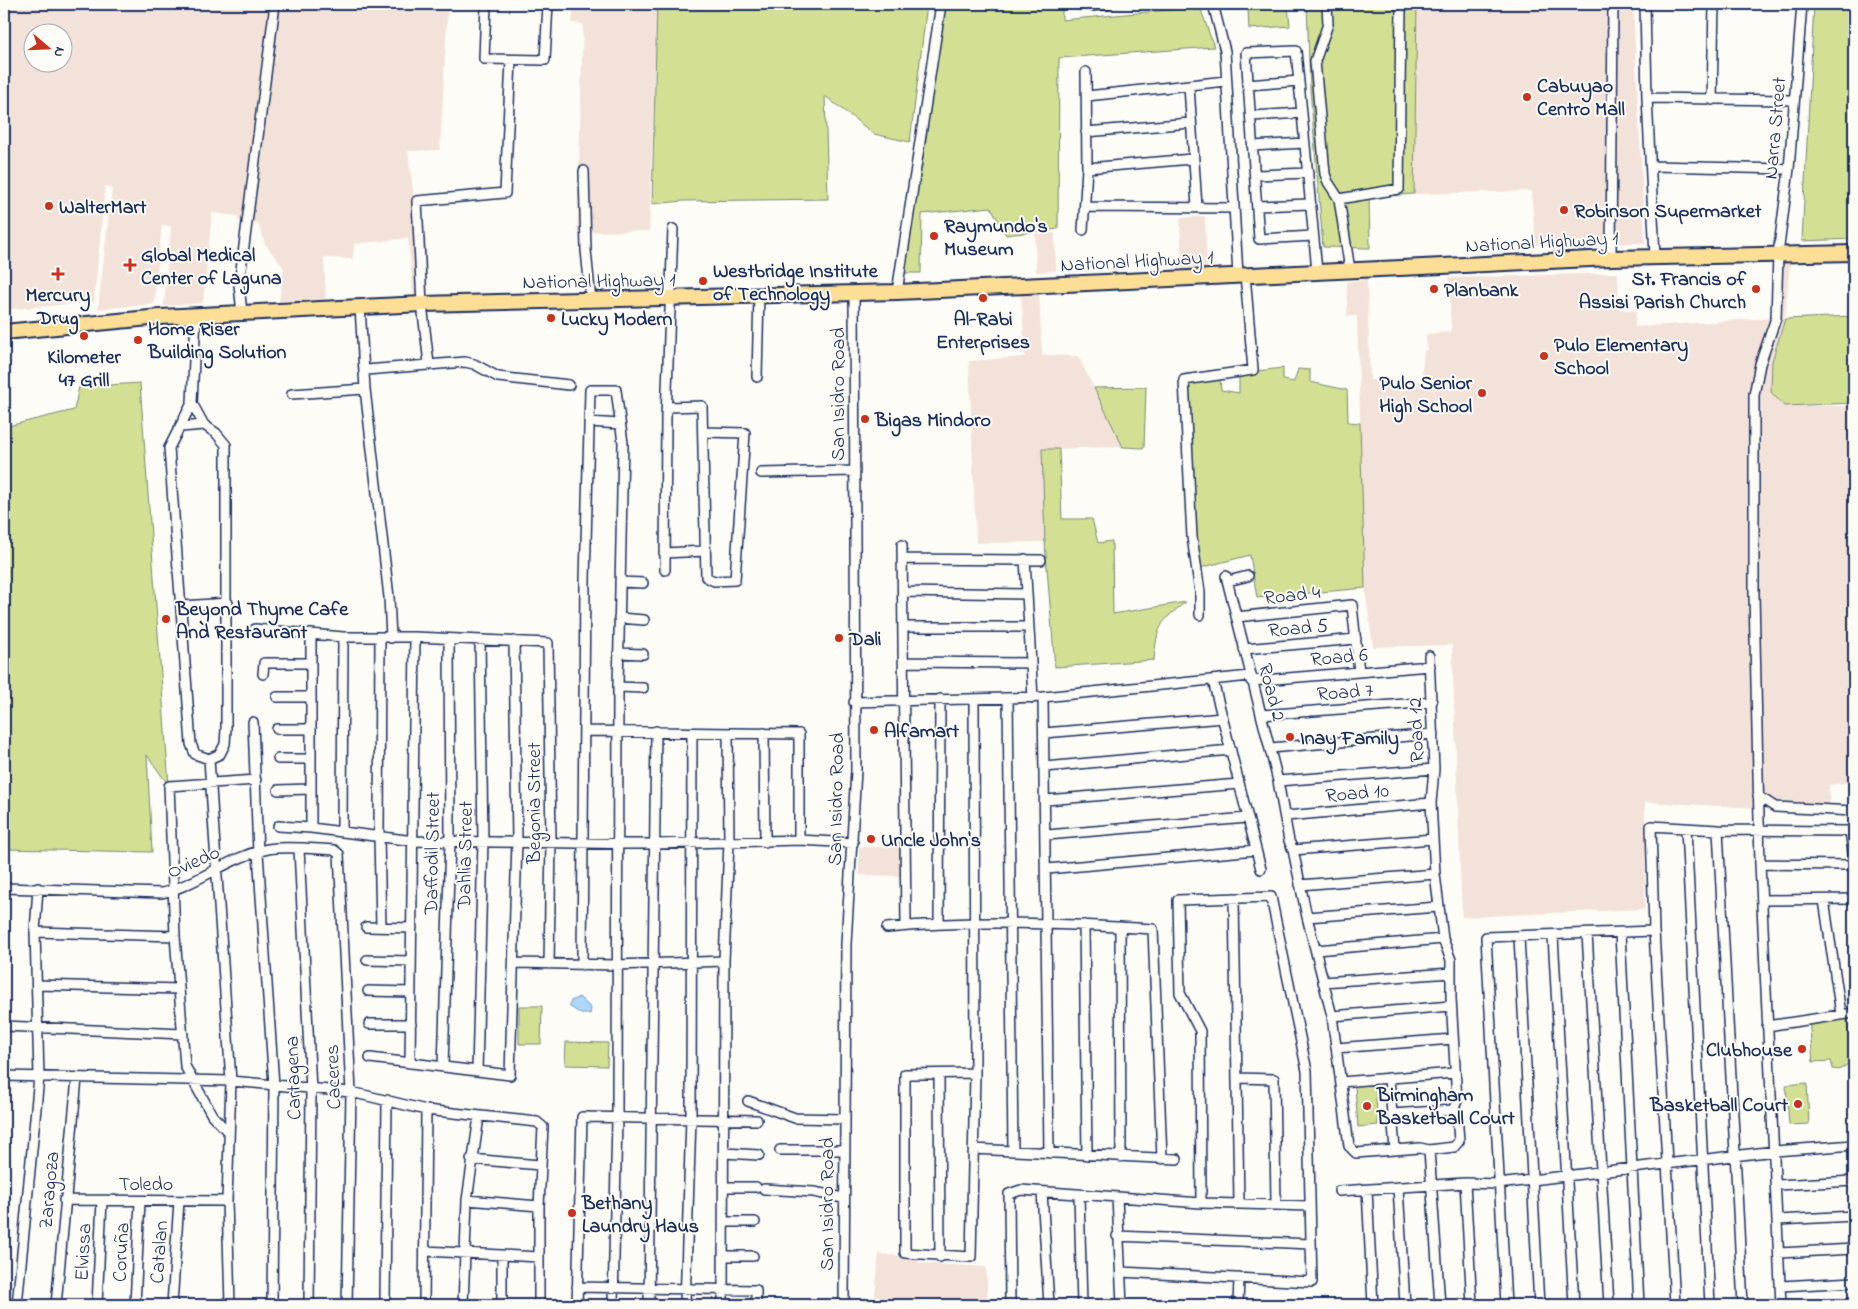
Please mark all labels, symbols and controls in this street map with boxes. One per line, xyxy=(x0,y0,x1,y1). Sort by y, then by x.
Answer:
north arrow xyxy=(22,22,72,72)
text: N xyxy=(47,44,70,60)
place label: Cabuyao Centro Mall xyxy=(1537,73,1625,125)
street label: Narra Street xyxy=(1758,75,1795,181)
marker: Cabuyao Centro Mall xyxy=(1521,91,1533,103)
place label: WalterMart xyxy=(59,194,147,223)
place label: Robinson Supermarket xyxy=(1574,198,1762,227)
marker: WalterMart xyxy=(43,200,55,212)
marker: Robinson Supermarket xyxy=(1558,204,1570,216)
place label: Raymundo's Museum xyxy=(944,213,1048,265)
street label: National Highway 1 xyxy=(1465,225,1620,263)
marker: Raymundo's Museum xyxy=(928,230,940,242)
place label: Global Medical Center of Laguna xyxy=(141,242,282,295)
street label: National Highway 1 xyxy=(1060,244,1215,282)
marker: Global Medical Center of Laguna xyxy=(123,258,137,272)
place label: Westbridge Institute of Technology xyxy=(713,258,879,311)
place label: St. Francis of Assisi Parish Church xyxy=(1579,266,1747,318)
street label: National Highway 1 xyxy=(522,267,676,299)
marker: Mercury Drug xyxy=(52,268,64,280)
marker: Westbridge Institute of Technology xyxy=(697,275,709,287)
place label: Planbank xyxy=(1444,277,1520,306)
place label: Mercury Drug xyxy=(26,282,90,335)
marker: Planbank xyxy=(1428,283,1440,295)
marker: St. Francis of Assisi Parish Church xyxy=(1750,283,1762,295)
marker: Al-Rabi Enterprises xyxy=(977,292,989,304)
place label: Lucky Modern xyxy=(561,306,672,336)
place label: Al-Rabi Enterprises xyxy=(936,306,1030,358)
marker: Lucky Modern xyxy=(545,312,557,324)
place label: Home Riser Building Solution xyxy=(147,316,287,369)
street label: San Isidro Road xyxy=(825,327,854,461)
marker: Kilometer 47 Grill xyxy=(78,330,90,342)
place label: Pulo Elementary School xyxy=(1554,332,1688,384)
marker: Home Riser Building Solution xyxy=(132,334,144,346)
place label: Kilometer 47 Grill xyxy=(47,344,122,396)
marker: Pulo Elementary School xyxy=(1538,350,1550,362)
place label: Pulo Senior High School xyxy=(1379,370,1473,423)
marker: Pulo Senior High School xyxy=(1476,387,1488,399)
place label: Bigas Mindoro xyxy=(874,407,991,437)
marker: Bigas Mindoro xyxy=(859,413,871,425)
street label: Road 4 xyxy=(1263,579,1322,614)
place label: Beyond Thyme Cafe And Restaurant xyxy=(175,596,349,648)
street label: Road 5 xyxy=(1267,612,1329,647)
marker: Beyond Thyme Cafe And Restaurant xyxy=(160,613,172,625)
place label: Dali xyxy=(848,626,882,655)
marker: Dali xyxy=(833,632,845,644)
street label: Road 6 xyxy=(1309,642,1369,675)
street label: Road 2 xyxy=(1249,661,1292,725)
street label: Road 7 xyxy=(1316,677,1374,710)
street label: Road 12 xyxy=(1402,697,1433,763)
place label: Alfamart xyxy=(884,718,959,747)
marker: Alfamart xyxy=(868,724,880,736)
place label: Inay Family xyxy=(1300,725,1399,755)
marker: Inay Family xyxy=(1284,731,1296,743)
street label: San Isidro Road xyxy=(822,732,853,866)
street label: Begonia Street xyxy=(521,742,551,865)
street label: Road 10 xyxy=(1324,777,1390,812)
street label: Daffodil Street xyxy=(418,791,449,916)
street label: Dahlia Street xyxy=(451,800,482,910)
place label: Uncle John's xyxy=(881,827,981,856)
marker: Uncle John's xyxy=(865,833,877,845)
street label: Oviedo xyxy=(163,839,225,888)
street label: Cartagena xyxy=(279,1035,311,1120)
place label: Clubhouse xyxy=(1706,1037,1793,1066)
marker: Clubhouse xyxy=(1796,1043,1808,1055)
street label: Caceres xyxy=(319,1044,350,1110)
place label: Birmingham Basketball Court xyxy=(1376,1082,1515,1134)
place label: Basketball Court xyxy=(1649,1092,1788,1121)
marker: Basketball Court xyxy=(1792,1098,1804,1110)
marker: Birmingham Basketball Court xyxy=(1361,1100,1373,1112)
street label: San Isidro Road xyxy=(814,1137,843,1271)
street label: Zaragoza xyxy=(33,1150,69,1230)
street label: Toledo xyxy=(119,1171,173,1200)
place label: Bethany Laundry Haus xyxy=(581,1190,699,1243)
marker: Bethany Laundry Haus xyxy=(566,1207,578,1219)
street label: Catalan xyxy=(144,1219,177,1285)
street label: Elvissa xyxy=(68,1222,100,1282)
street label: Coruña xyxy=(106,1222,139,1283)

